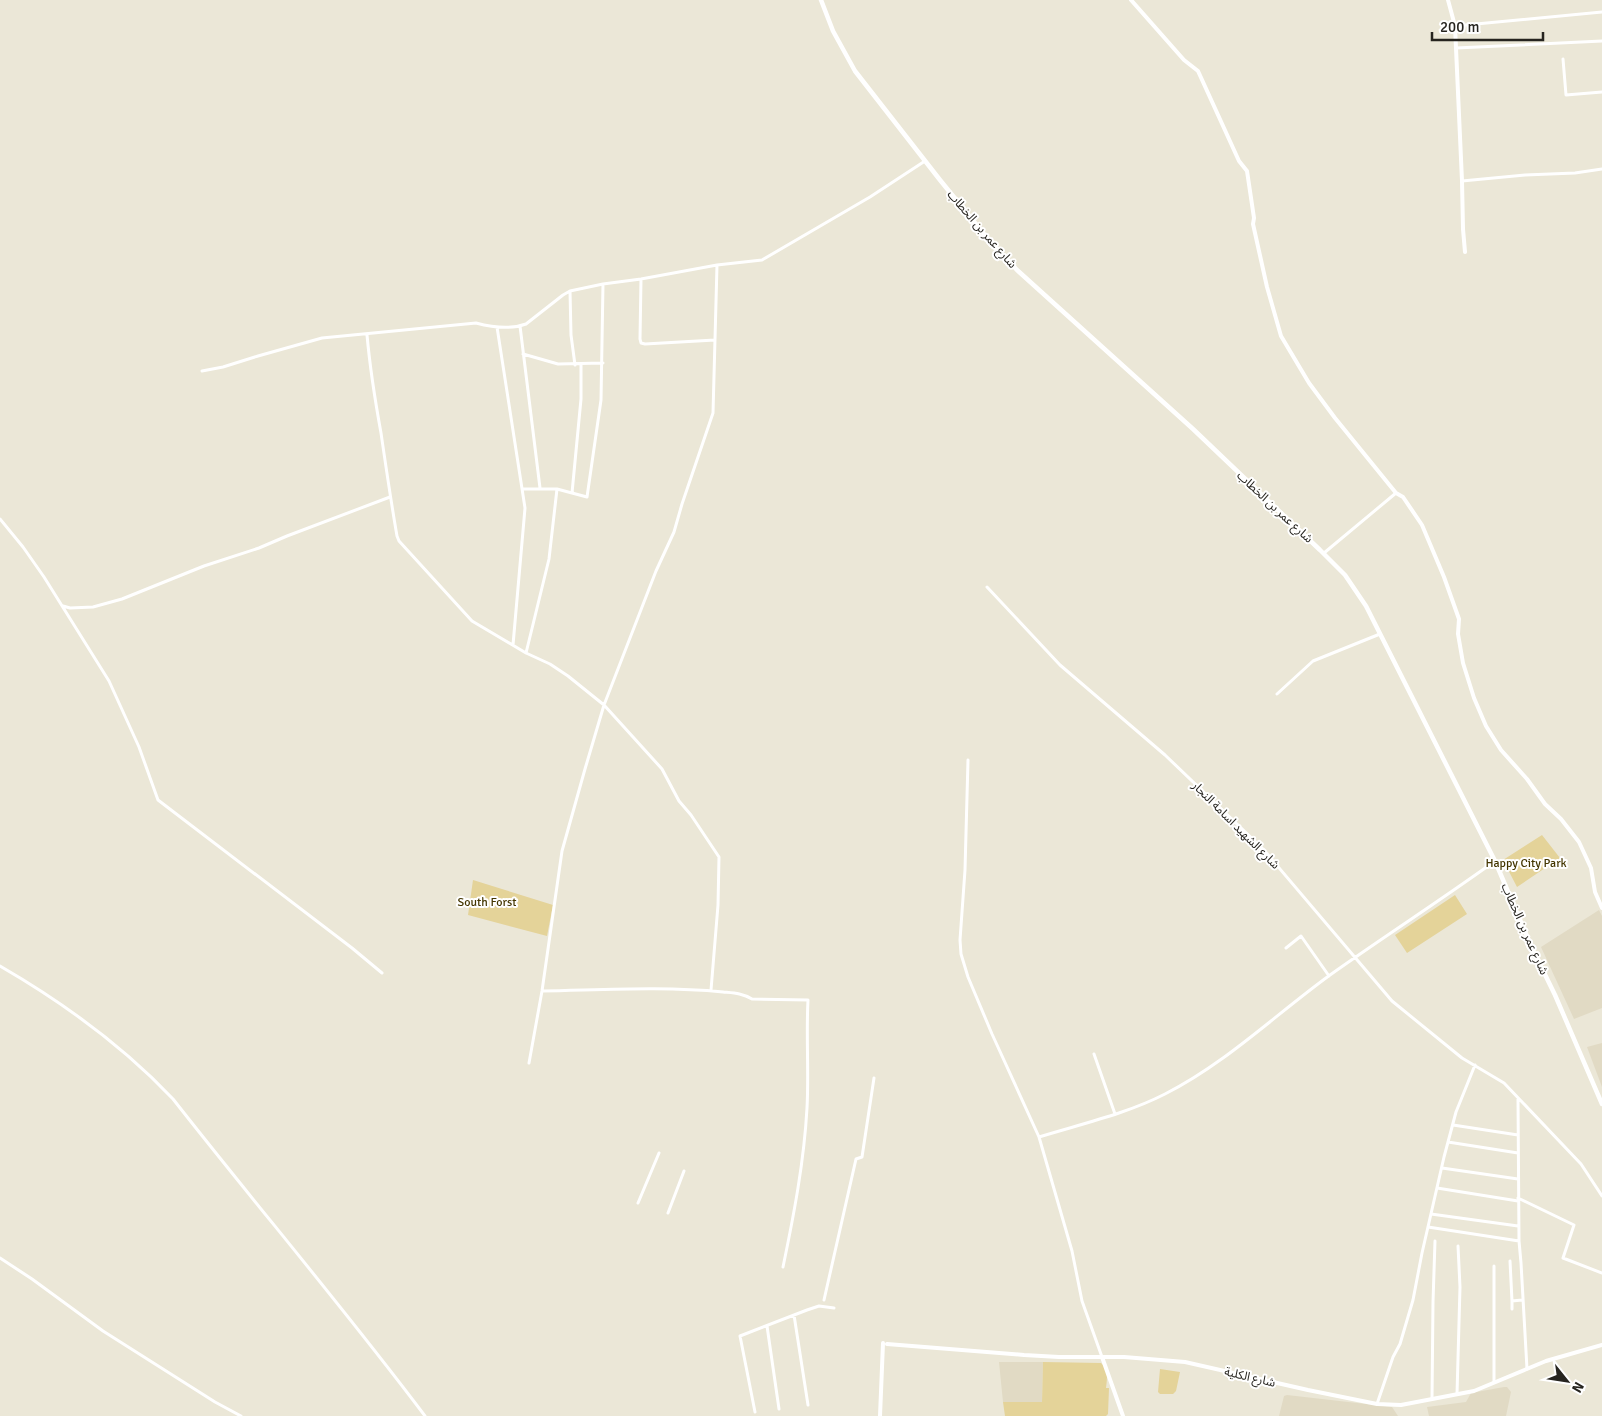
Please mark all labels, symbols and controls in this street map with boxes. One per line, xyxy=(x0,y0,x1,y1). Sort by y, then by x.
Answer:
scale bar xyxy=(1432,10,1543,42)
text: 200 m xyxy=(1440,18,1480,36)
street label: شارع عمر بن الخطاب xyxy=(943,187,1020,272)
street label: شارع عمر بن الخطاب xyxy=(1233,468,1316,547)
street label: شارع الشهيد اسامة النجار xyxy=(1187,778,1283,873)
park label: Happy City Park xyxy=(1485,856,1567,871)
street label: شارع عمر بن الخطاب xyxy=(1497,881,1551,978)
park label: South Forst xyxy=(458,895,516,910)
north arrow xyxy=(1542,1356,1592,1406)
street label: شارع الكلية xyxy=(1223,1364,1277,1392)
text: N xyxy=(1568,1379,1588,1396)

